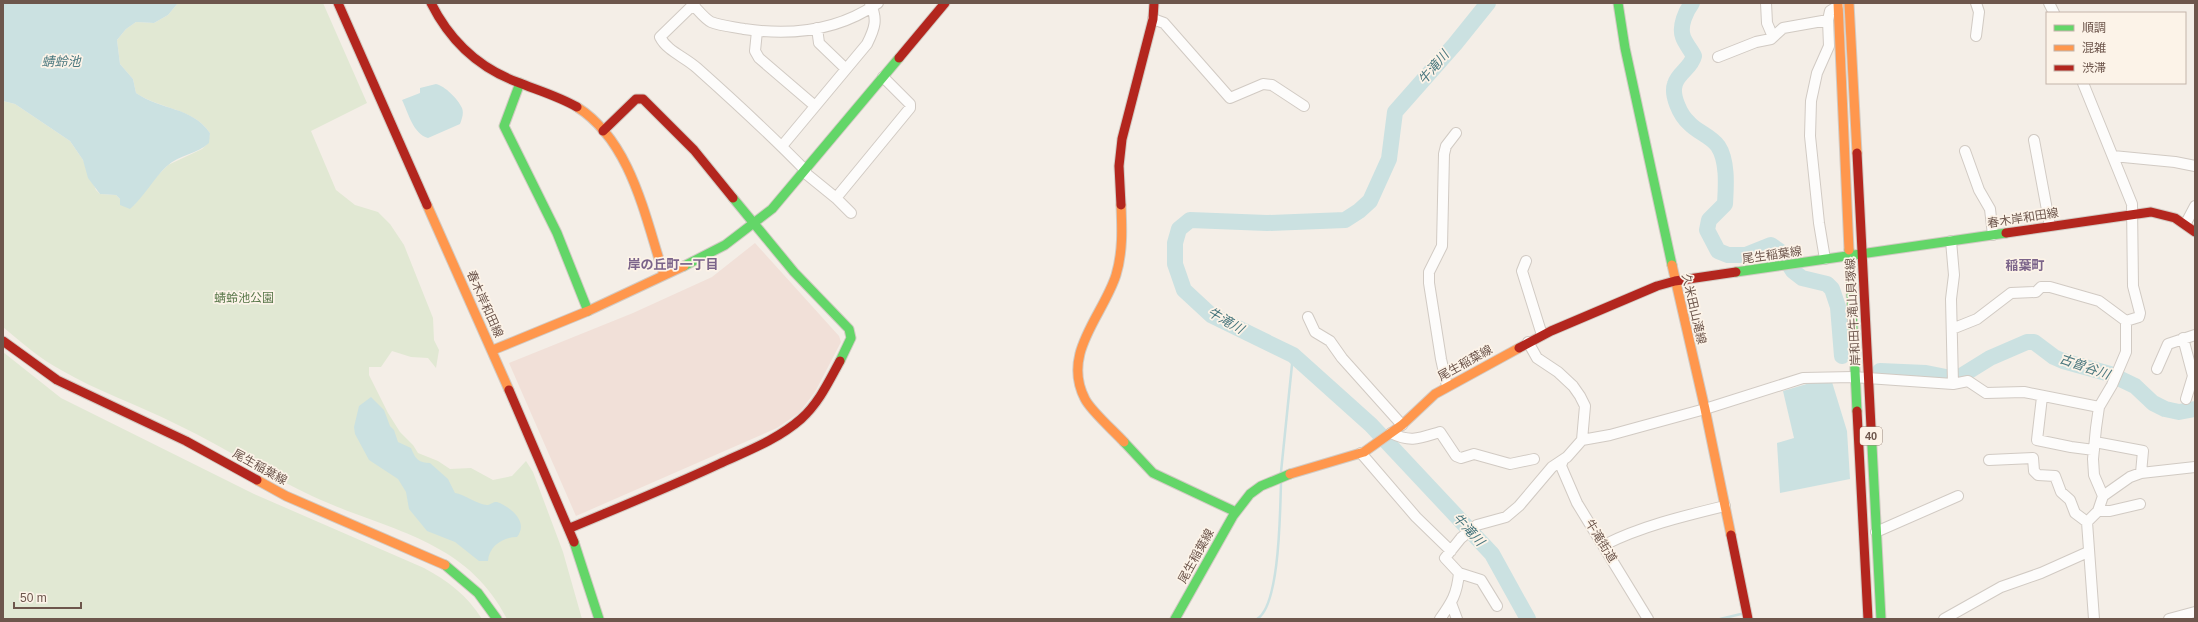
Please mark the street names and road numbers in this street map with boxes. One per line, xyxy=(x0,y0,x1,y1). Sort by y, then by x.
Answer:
street label: 春木岸和田線 xyxy=(1986,205,2060,231)
street label: 尾生稲葉線 xyxy=(1741,244,1803,266)
street label: 岸和田牛滝山貝塚線 xyxy=(1843,258,1863,366)
street label: 春木岸和田線 xyxy=(464,268,506,340)
street label: 久米田山滝線 xyxy=(1679,272,1709,346)
street label: 尾生稲葉線 xyxy=(1435,342,1495,384)
road number: 40 xyxy=(1860,427,1882,445)
street label: 尾生稲葉線 xyxy=(230,446,290,488)
street label: 牛滝街道 xyxy=(1582,517,1620,565)
street label: 尾生稲葉線 xyxy=(1175,526,1217,586)

